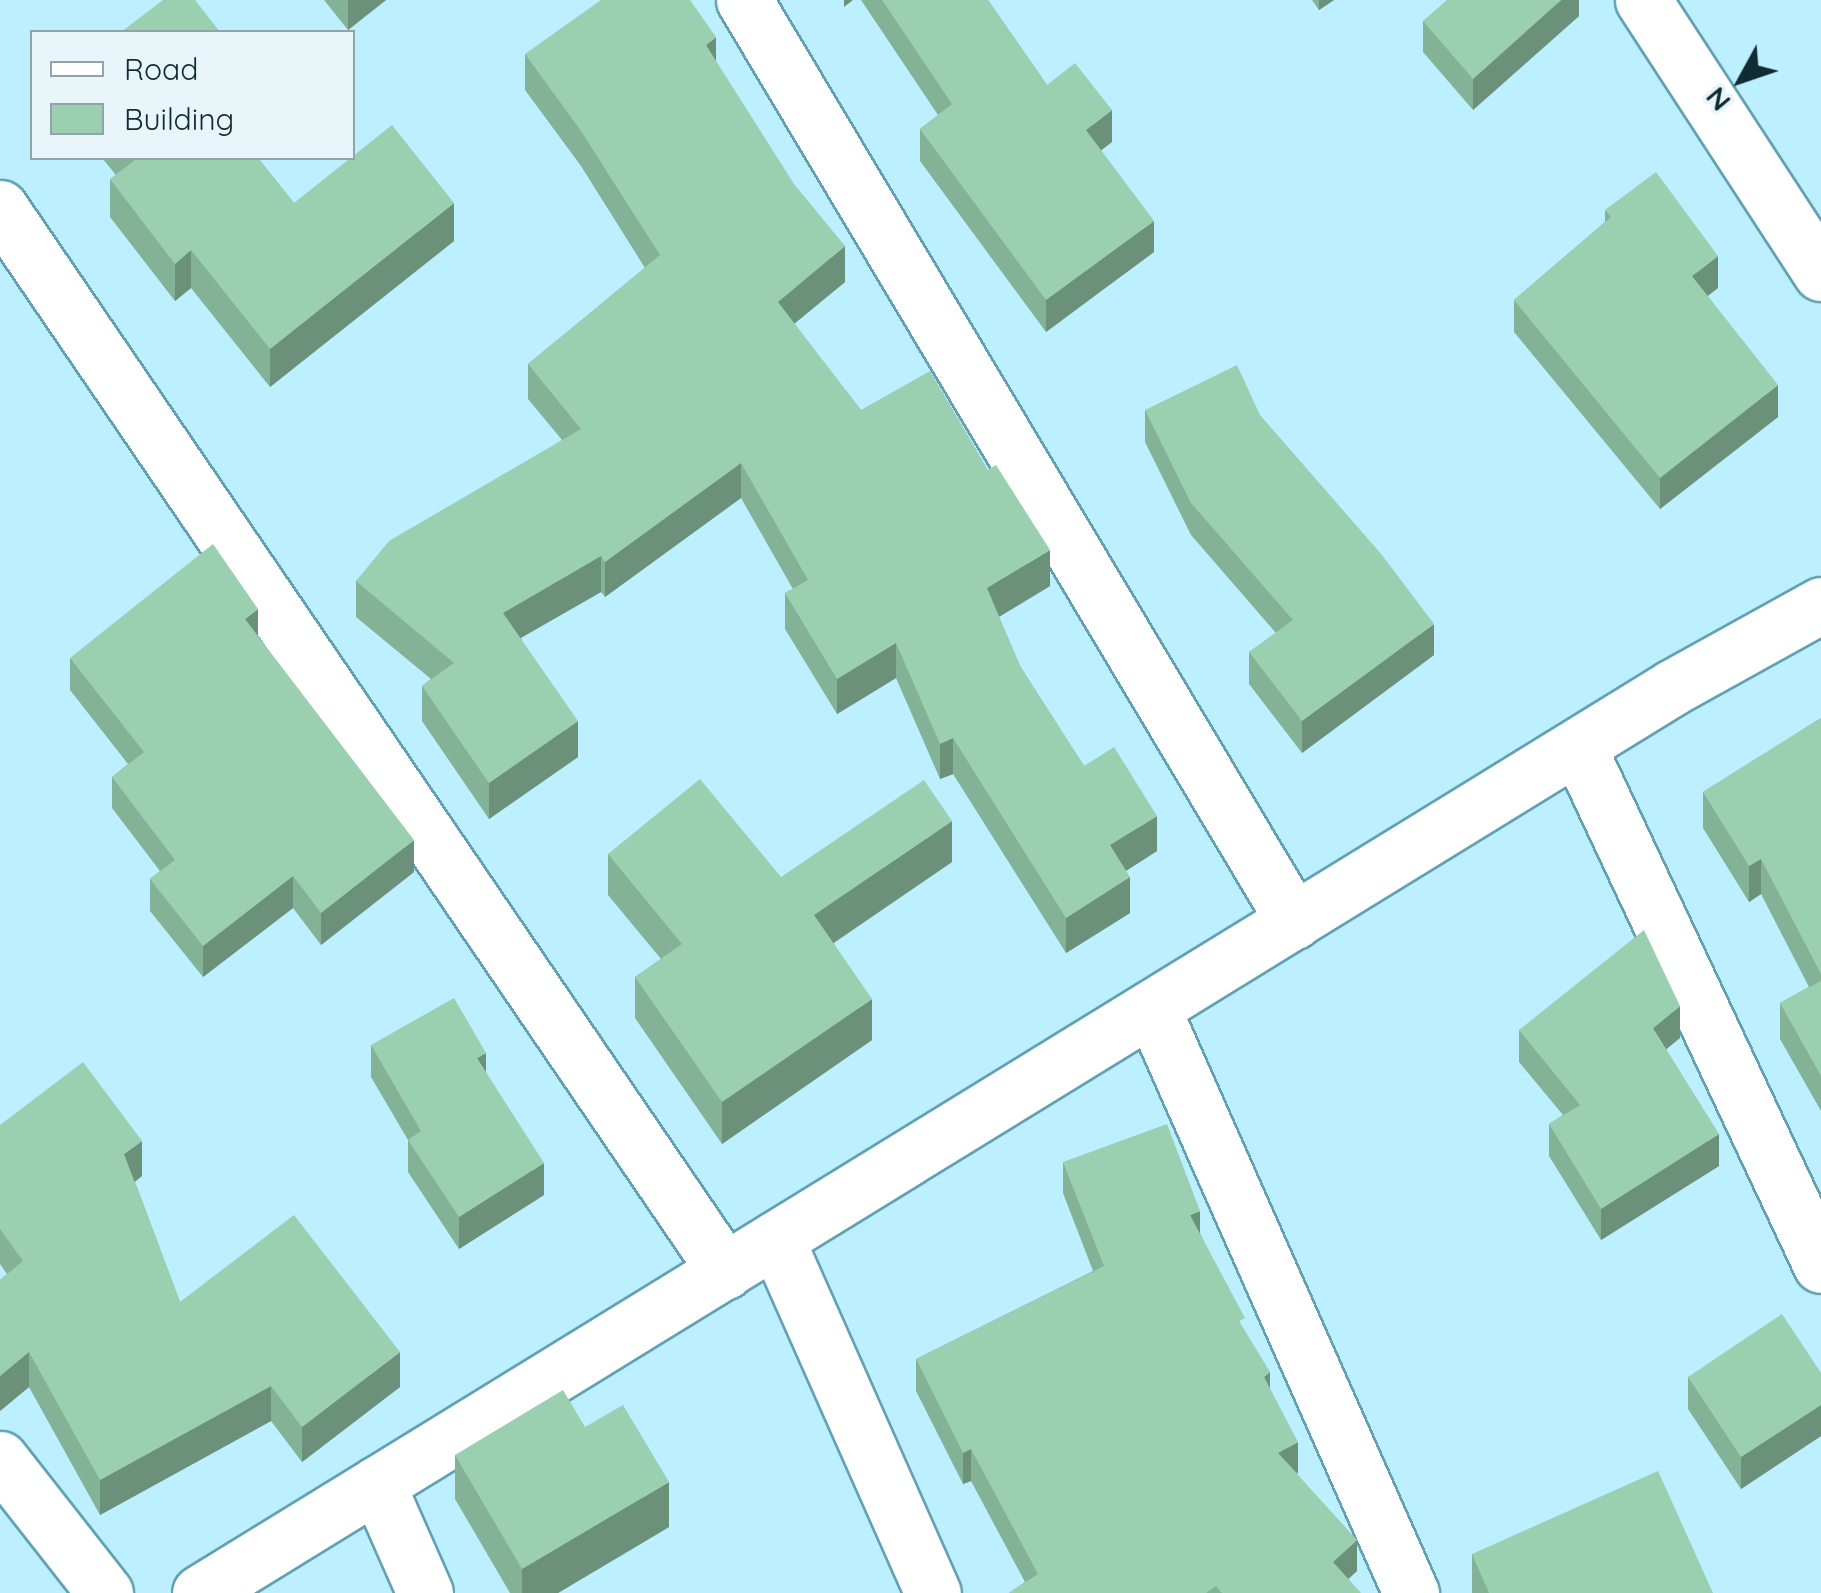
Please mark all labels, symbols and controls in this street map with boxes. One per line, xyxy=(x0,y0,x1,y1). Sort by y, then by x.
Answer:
legend xyxy=(30,30,355,160)
north arrow xyxy=(1691,30,1791,130)
text: Road xyxy=(124,50,198,88)
text: N xyxy=(1698,80,1738,119)
text: Building xyxy=(124,100,234,138)

